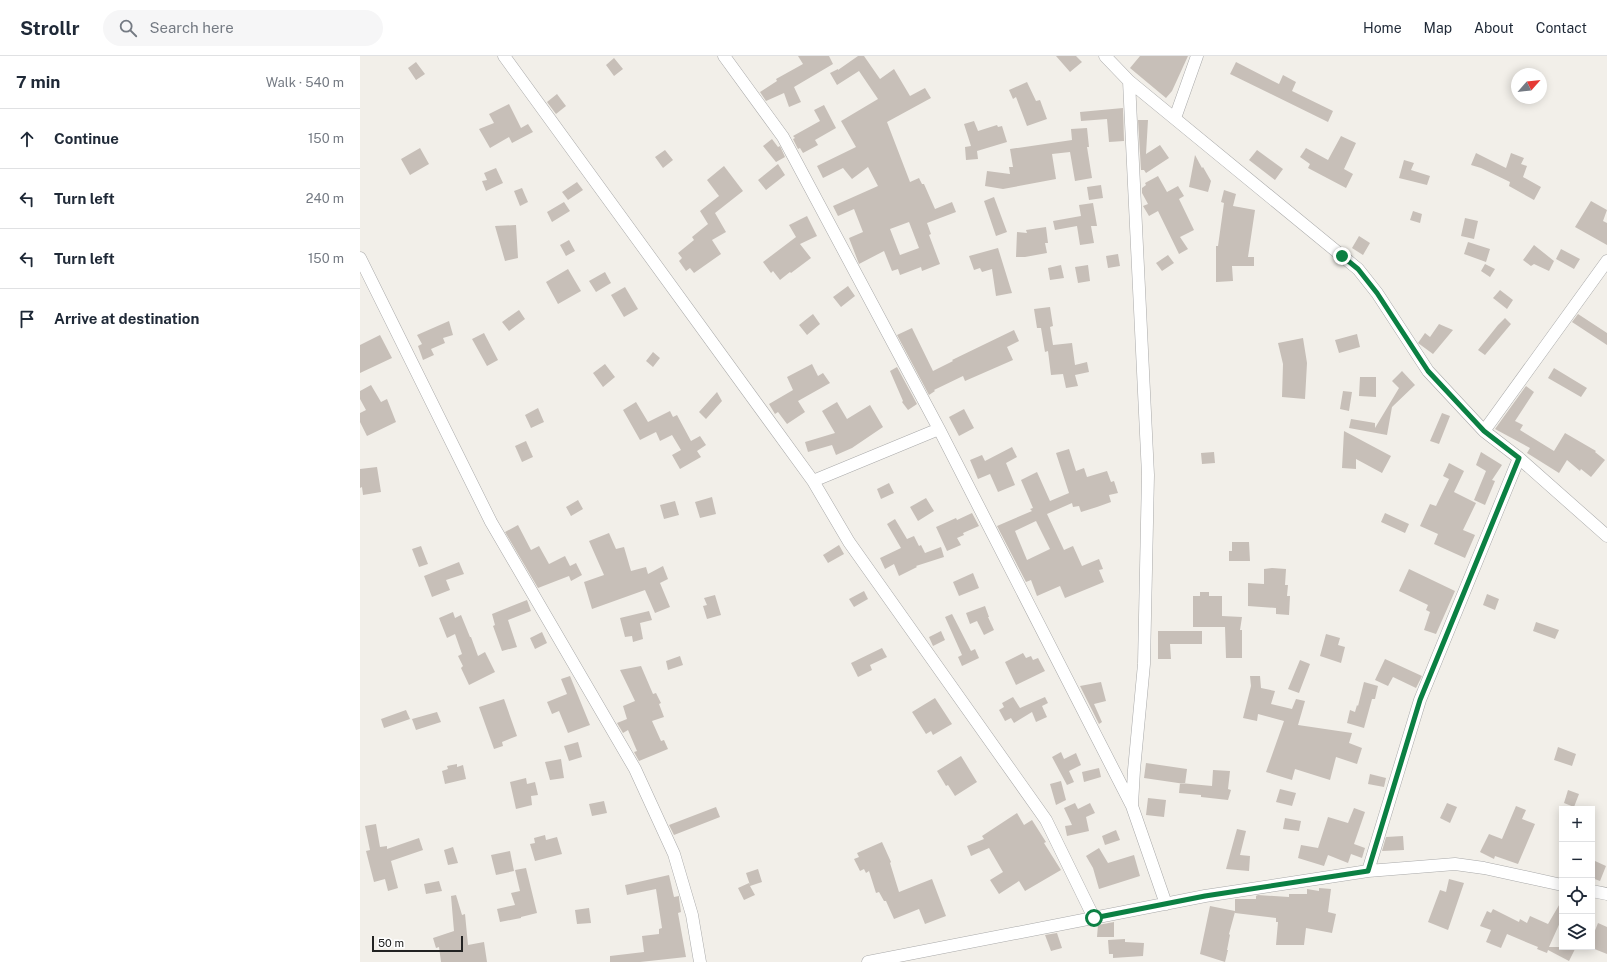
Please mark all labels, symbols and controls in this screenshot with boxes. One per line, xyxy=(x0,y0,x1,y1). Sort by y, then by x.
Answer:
search box xyxy=(103,10,383,46)
text: Strollr xyxy=(20,17,79,39)
icon: search xyxy=(117,17,139,39)
text: Search here xyxy=(149,19,234,36)
text: Home xyxy=(1363,20,1402,36)
text: Map xyxy=(1424,20,1452,36)
text: About xyxy=(1474,20,1514,36)
text: Contact xyxy=(1536,20,1587,36)
north arrow xyxy=(1511,68,1547,104)
text: 7 min xyxy=(16,72,60,92)
text: Walk · 540 m xyxy=(266,75,344,90)
icon: ahead xyxy=(16,128,38,150)
text: Continue xyxy=(54,130,119,147)
text: 150 m xyxy=(308,131,344,146)
icon: left xyxy=(16,188,38,210)
text: Turn left xyxy=(54,190,115,207)
text: 240 m xyxy=(306,191,344,206)
route end xyxy=(1333,247,1351,265)
icon: left xyxy=(16,248,38,270)
text: Turn left xyxy=(54,250,115,267)
text: 150 m xyxy=(308,251,344,266)
icon: arrive xyxy=(16,308,38,330)
text: Arrive at destination xyxy=(54,310,199,327)
map controls xyxy=(1559,806,1595,950)
button: + xyxy=(1559,806,1595,842)
button: − xyxy=(1559,842,1595,878)
button: locate xyxy=(1559,878,1595,914)
route start xyxy=(1085,909,1103,927)
button: layers xyxy=(1559,914,1595,950)
scale bar xyxy=(372,934,463,953)
text: 50 m xyxy=(378,937,404,949)

